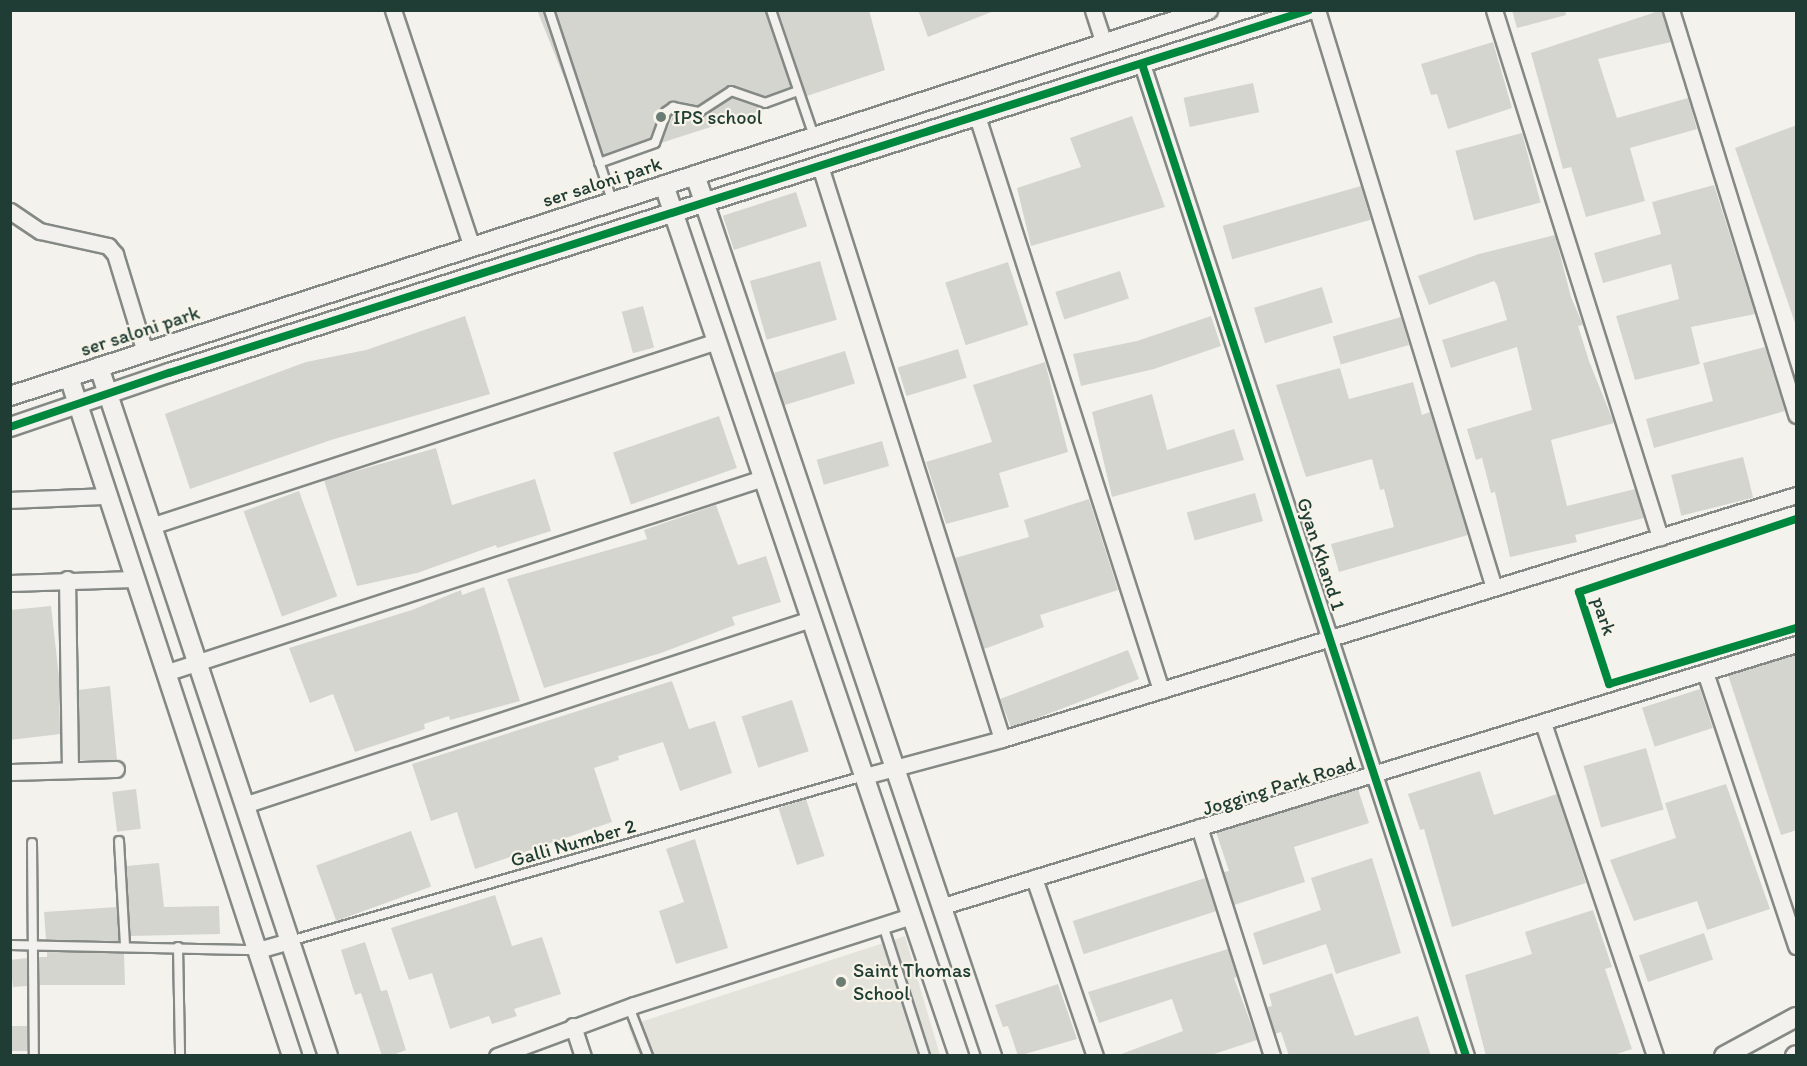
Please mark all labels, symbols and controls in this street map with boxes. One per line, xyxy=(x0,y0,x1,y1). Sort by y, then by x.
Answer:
place label: IPS school xyxy=(673,105,762,129)
marker: IPS school xyxy=(654,110,668,124)
street label: ser saloni park xyxy=(539,151,665,213)
street label: ser saloni park xyxy=(77,300,203,362)
street label: Gyan Khand 1 xyxy=(1291,494,1351,614)
street label: park xyxy=(1587,594,1621,638)
street label: Jogging Park Road xyxy=(1200,751,1358,821)
street label: Galli Number 2 xyxy=(507,814,639,872)
place label: Saint Thomas School xyxy=(853,958,970,1005)
marker: Saint Thomas School xyxy=(834,975,848,989)

